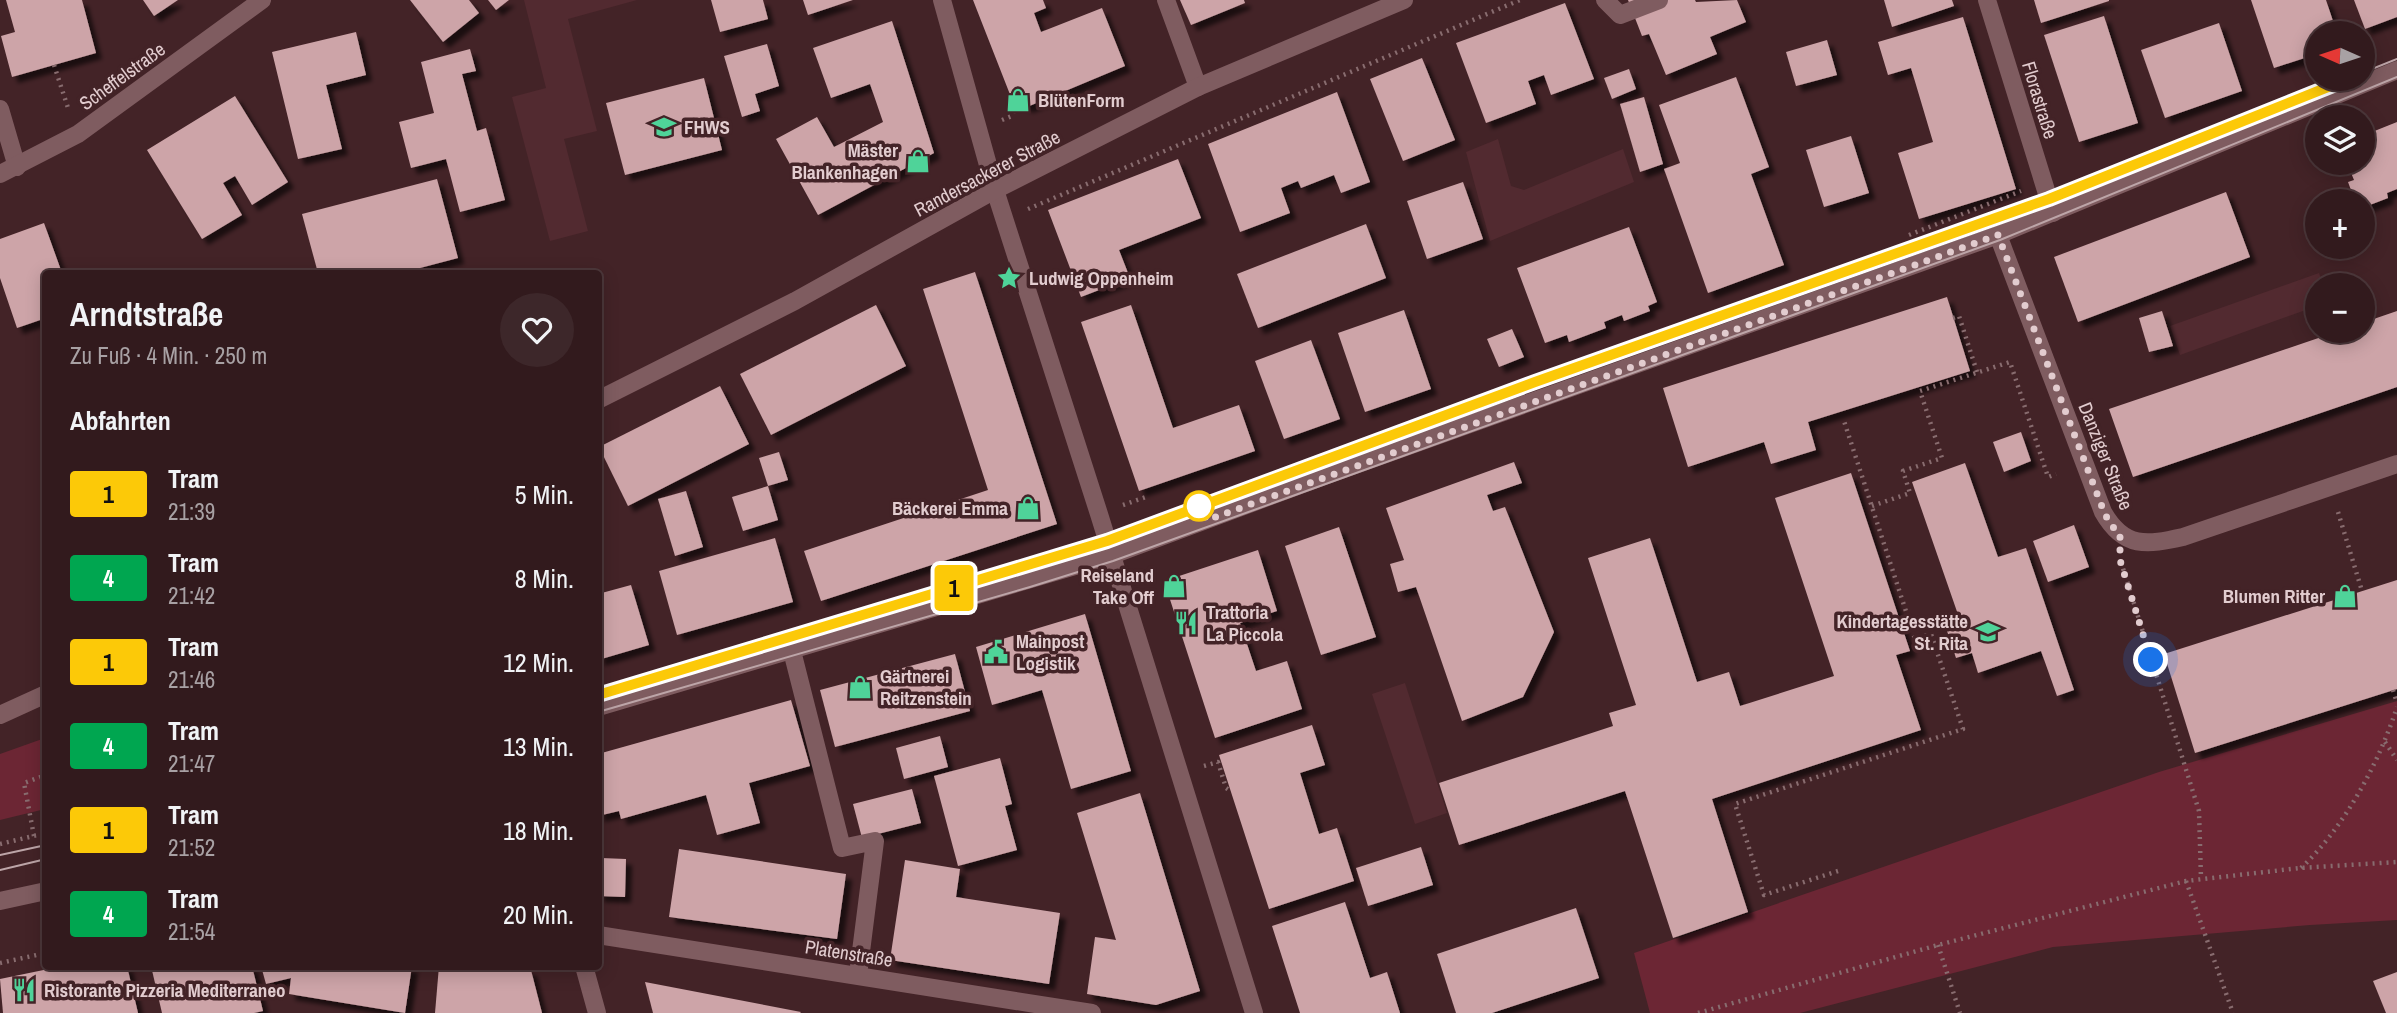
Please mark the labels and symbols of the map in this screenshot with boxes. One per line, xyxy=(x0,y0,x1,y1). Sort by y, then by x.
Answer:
north arrow xyxy=(2305,21,2375,91)
street label: Scheffelstraße xyxy=(74,36,170,116)
street label: Florastraße xyxy=(2016,58,2064,142)
shop icon: BlütenForm xyxy=(1004,86,1032,114)
place label: BlütenForm xyxy=(1038,87,1125,113)
school or university icon: FHWS xyxy=(650,113,678,141)
place label: FHWS xyxy=(684,114,730,140)
street label: Randersackerer Straße xyxy=(909,124,1065,222)
place label: Mäster Blankenhagen xyxy=(792,137,898,185)
shop icon: Mäster Blankenhagen xyxy=(904,147,932,175)
place icon: Ludwig Oppenheim xyxy=(995,264,1023,292)
place label: Ludwig Oppenheim xyxy=(1029,265,1174,291)
street label: Danziger Straße xyxy=(2073,398,2139,514)
unlabelled marker xyxy=(1184,491,1214,521)
shop icon: Bäckerei Emma xyxy=(1014,494,1042,522)
place label: Bäckerei Emma xyxy=(892,495,1008,521)
place label: Reiseland Take Off xyxy=(1080,562,1155,610)
line badge: 1 xyxy=(931,565,977,611)
shop icon: Reiseland Take Off xyxy=(1160,572,1188,600)
shop icon: Blumen Ritter xyxy=(2331,582,2359,610)
place label: Blumen Ritter xyxy=(2223,583,2325,609)
place label: Trattoria La Piccola xyxy=(1206,599,1283,647)
place label: Kindertagesstätte St. Rita xyxy=(1836,608,1968,656)
restaurant icon: Trattoria La Piccola xyxy=(1172,609,1200,637)
school or university icon: Kindertagesstätte St. Rita xyxy=(1974,618,2002,646)
place label: Mainpost Logistik xyxy=(1016,628,1084,676)
public building icon: Mainpost Logistik xyxy=(982,638,1010,666)
your location xyxy=(2133,642,2168,677)
place label: Gärtnerei Reitzenstein xyxy=(880,663,972,711)
shop icon: Gärtnerei Reitzenstein xyxy=(846,673,874,701)
street label: Platenstraße xyxy=(803,933,895,973)
restaurant icon: Ristorante Pizzeria Mediterraneo xyxy=(10,976,38,1004)
place label: Ristorante Pizzeria Mediterraneo xyxy=(44,977,286,1003)

